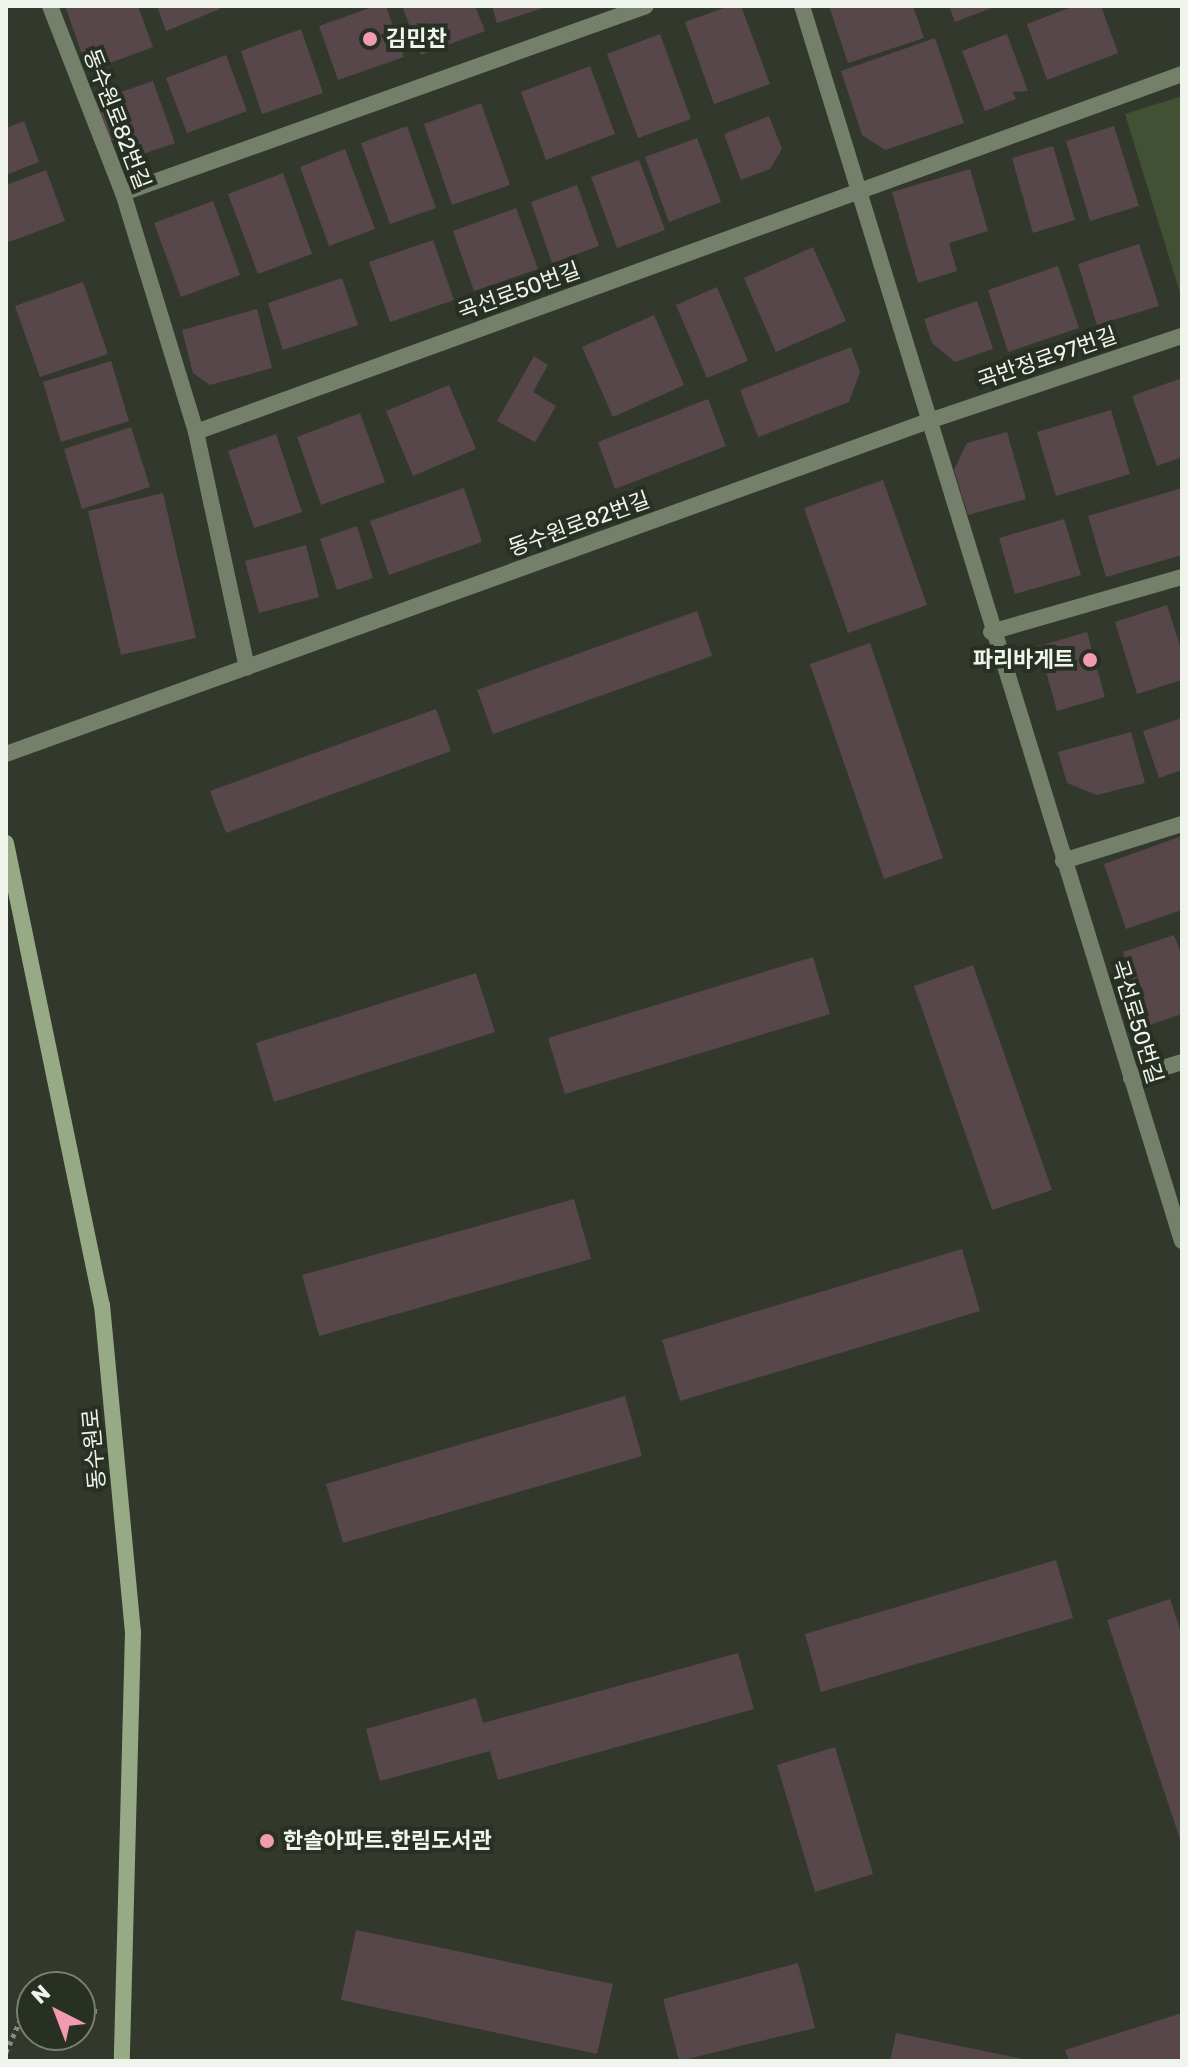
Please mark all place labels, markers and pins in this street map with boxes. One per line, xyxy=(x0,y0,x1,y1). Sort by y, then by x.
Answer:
place label: 김민찬 xyxy=(386,26,447,52)
marker: 김민찬 xyxy=(361,30,379,48)
place label: 파리바게트 xyxy=(973,647,1074,673)
marker: 파리바게트 xyxy=(1081,651,1099,669)
place label: 한솔아파트.한림도서관 xyxy=(283,1828,492,1854)
marker: 한솔아파트.한림도서관 xyxy=(258,1832,276,1850)

